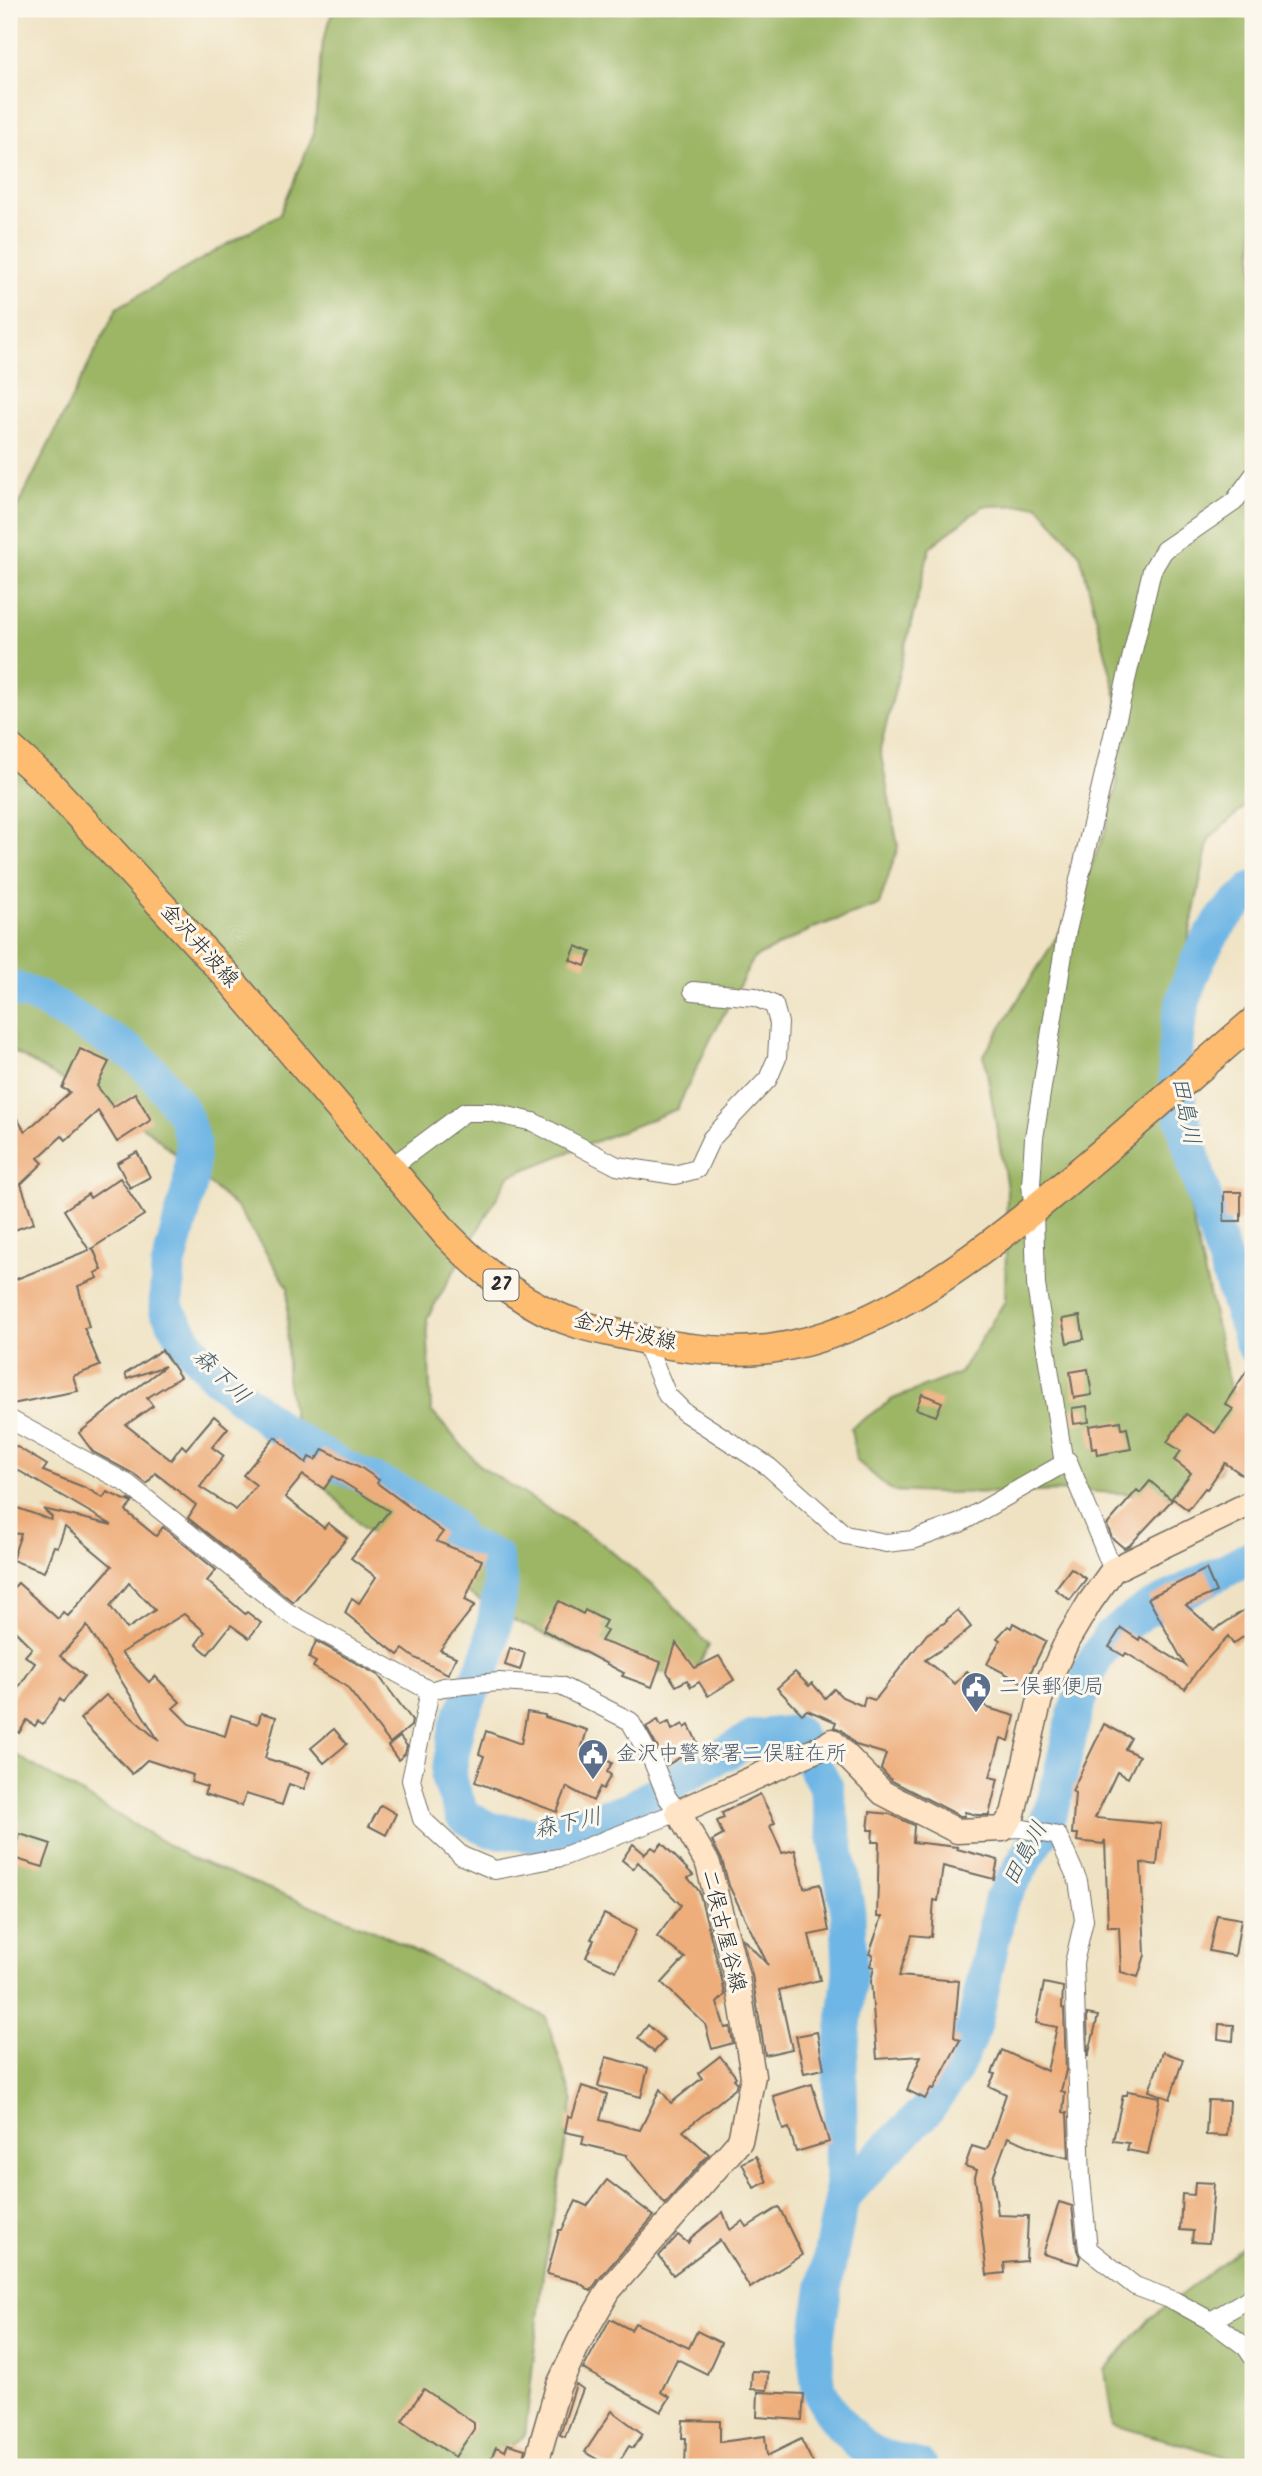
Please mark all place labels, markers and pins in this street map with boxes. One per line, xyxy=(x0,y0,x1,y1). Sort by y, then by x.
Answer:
public building icon: 二俣郵便局 xyxy=(959,1670,993,1714)
place label: 二俣郵便局 xyxy=(999,1671,1104,1704)
public building icon: 金沢中警察署二俣駐在所 xyxy=(576,1737,610,1781)
place label: 金沢中警察署二俣駐在所 xyxy=(616,1738,847,1771)

